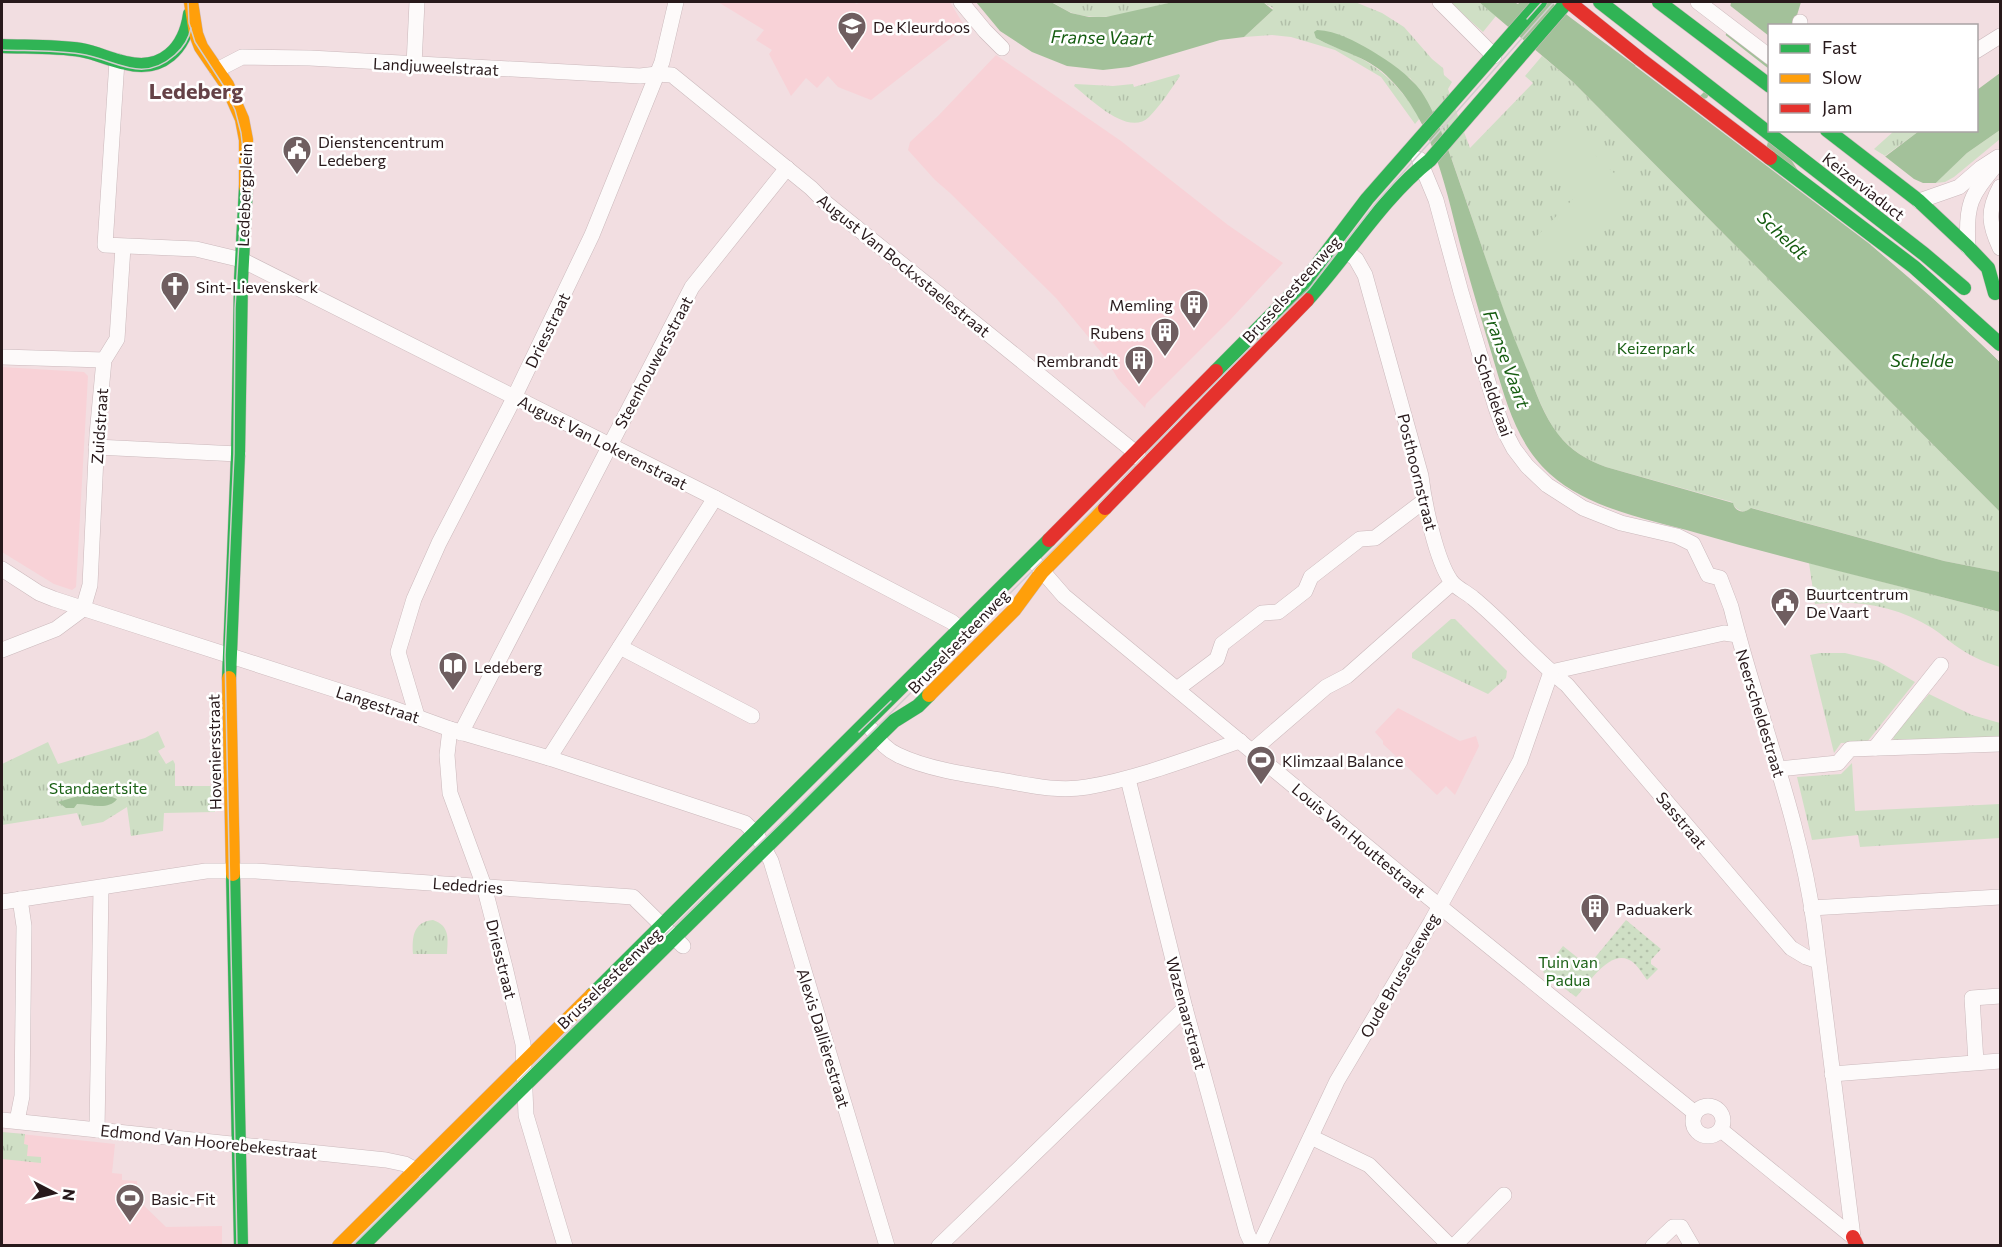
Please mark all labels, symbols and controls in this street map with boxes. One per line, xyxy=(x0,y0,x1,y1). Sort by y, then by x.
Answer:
school or university icon: De Kleurdoos xyxy=(836,10,868,52)
place label: De Kleurdoos xyxy=(873,17,970,36)
legend xyxy=(1768,24,1978,132)
water label: Franse Vaart xyxy=(1050,25,1154,49)
text: Fast xyxy=(1822,36,1857,58)
street label: Landjuweelstraat xyxy=(373,53,500,79)
text: Slow xyxy=(1822,66,1862,88)
district label: Ledeberg xyxy=(149,77,243,104)
text: Jam xyxy=(1822,96,1852,118)
place label: Dienstencentrum Ledeberg xyxy=(318,132,444,169)
public building icon: Dienstencentrum Ledeberg xyxy=(281,134,313,176)
street label: Ledebergplein xyxy=(233,143,255,247)
street label: Keizerviaduct xyxy=(1819,148,1909,224)
street label: August Van Bockxstaelestraat xyxy=(814,190,994,341)
water label: Scheldt xyxy=(1753,206,1813,264)
street label: Brusselsesteenweg xyxy=(1238,231,1344,346)
church icon: Sint-Lievenskerk xyxy=(159,270,191,312)
place label: Sint-Lievenskerk xyxy=(196,277,318,296)
building icon: Memling xyxy=(1178,288,1210,330)
street label: Driesstraat xyxy=(521,289,574,371)
street label: Steenhouwersstraat xyxy=(610,292,696,431)
place label: Memling xyxy=(1109,295,1173,314)
water label: Franse Vaart xyxy=(1479,307,1535,412)
building icon: Rubens xyxy=(1149,316,1181,358)
place label: Rubens xyxy=(1090,323,1144,342)
park label: Keizerpark xyxy=(1617,338,1696,357)
building icon: Rembrandt xyxy=(1123,344,1155,386)
water label: Schelde xyxy=(1890,349,1954,371)
place label: Rembrandt xyxy=(1036,351,1118,370)
street label: Scheldekaai xyxy=(1471,351,1517,439)
street label: Zuidstraat xyxy=(87,387,111,465)
street label: August Van Lokerenstraat xyxy=(515,391,691,493)
street label: Posthoornstraat xyxy=(1394,411,1442,533)
place label: Buurtcentrum De Vaart xyxy=(1806,584,1908,621)
street label: Brusselsesteenweg xyxy=(903,585,1013,697)
public building icon: Buurtcentrum De Vaart xyxy=(1769,586,1801,628)
street label: Neerscheldestraat xyxy=(1732,647,1790,780)
library icon: Ledeberg xyxy=(437,650,469,692)
place label: Ledeberg xyxy=(474,657,543,676)
street label: Langestraat xyxy=(334,682,423,727)
street label: Hoveniersstraat xyxy=(203,693,225,810)
sports icon: Klimzaal Balance xyxy=(1245,744,1277,786)
place label: Klimzaal Balance xyxy=(1282,751,1403,770)
park label: Standaertsite xyxy=(49,778,147,797)
street label: Louis Van Houttestraat xyxy=(1289,779,1430,902)
street label: Sasstraat xyxy=(1653,788,1712,853)
street label: Lededries xyxy=(432,873,504,897)
building icon: Paduakerk xyxy=(1579,892,1611,934)
place label: Paduakerk xyxy=(1616,899,1693,918)
street label: Oude Brusselseweg xyxy=(1356,909,1443,1041)
street label: Driesstraat xyxy=(483,917,521,1001)
street label: Brusselsesteenweg xyxy=(553,923,665,1033)
park label: Tuin van Padua xyxy=(1538,952,1598,989)
street label: Wazenaarstraat xyxy=(1163,955,1211,1072)
street label: Alexis Dallièrestraat xyxy=(794,966,854,1111)
street label: Edmond Van Hoorebekestraat xyxy=(100,1120,319,1162)
north arrow xyxy=(24,1163,84,1223)
sports icon: Basic-Fit xyxy=(114,1182,146,1224)
text: N xyxy=(59,1188,80,1202)
place label: Basic-Fit xyxy=(151,1189,216,1208)

